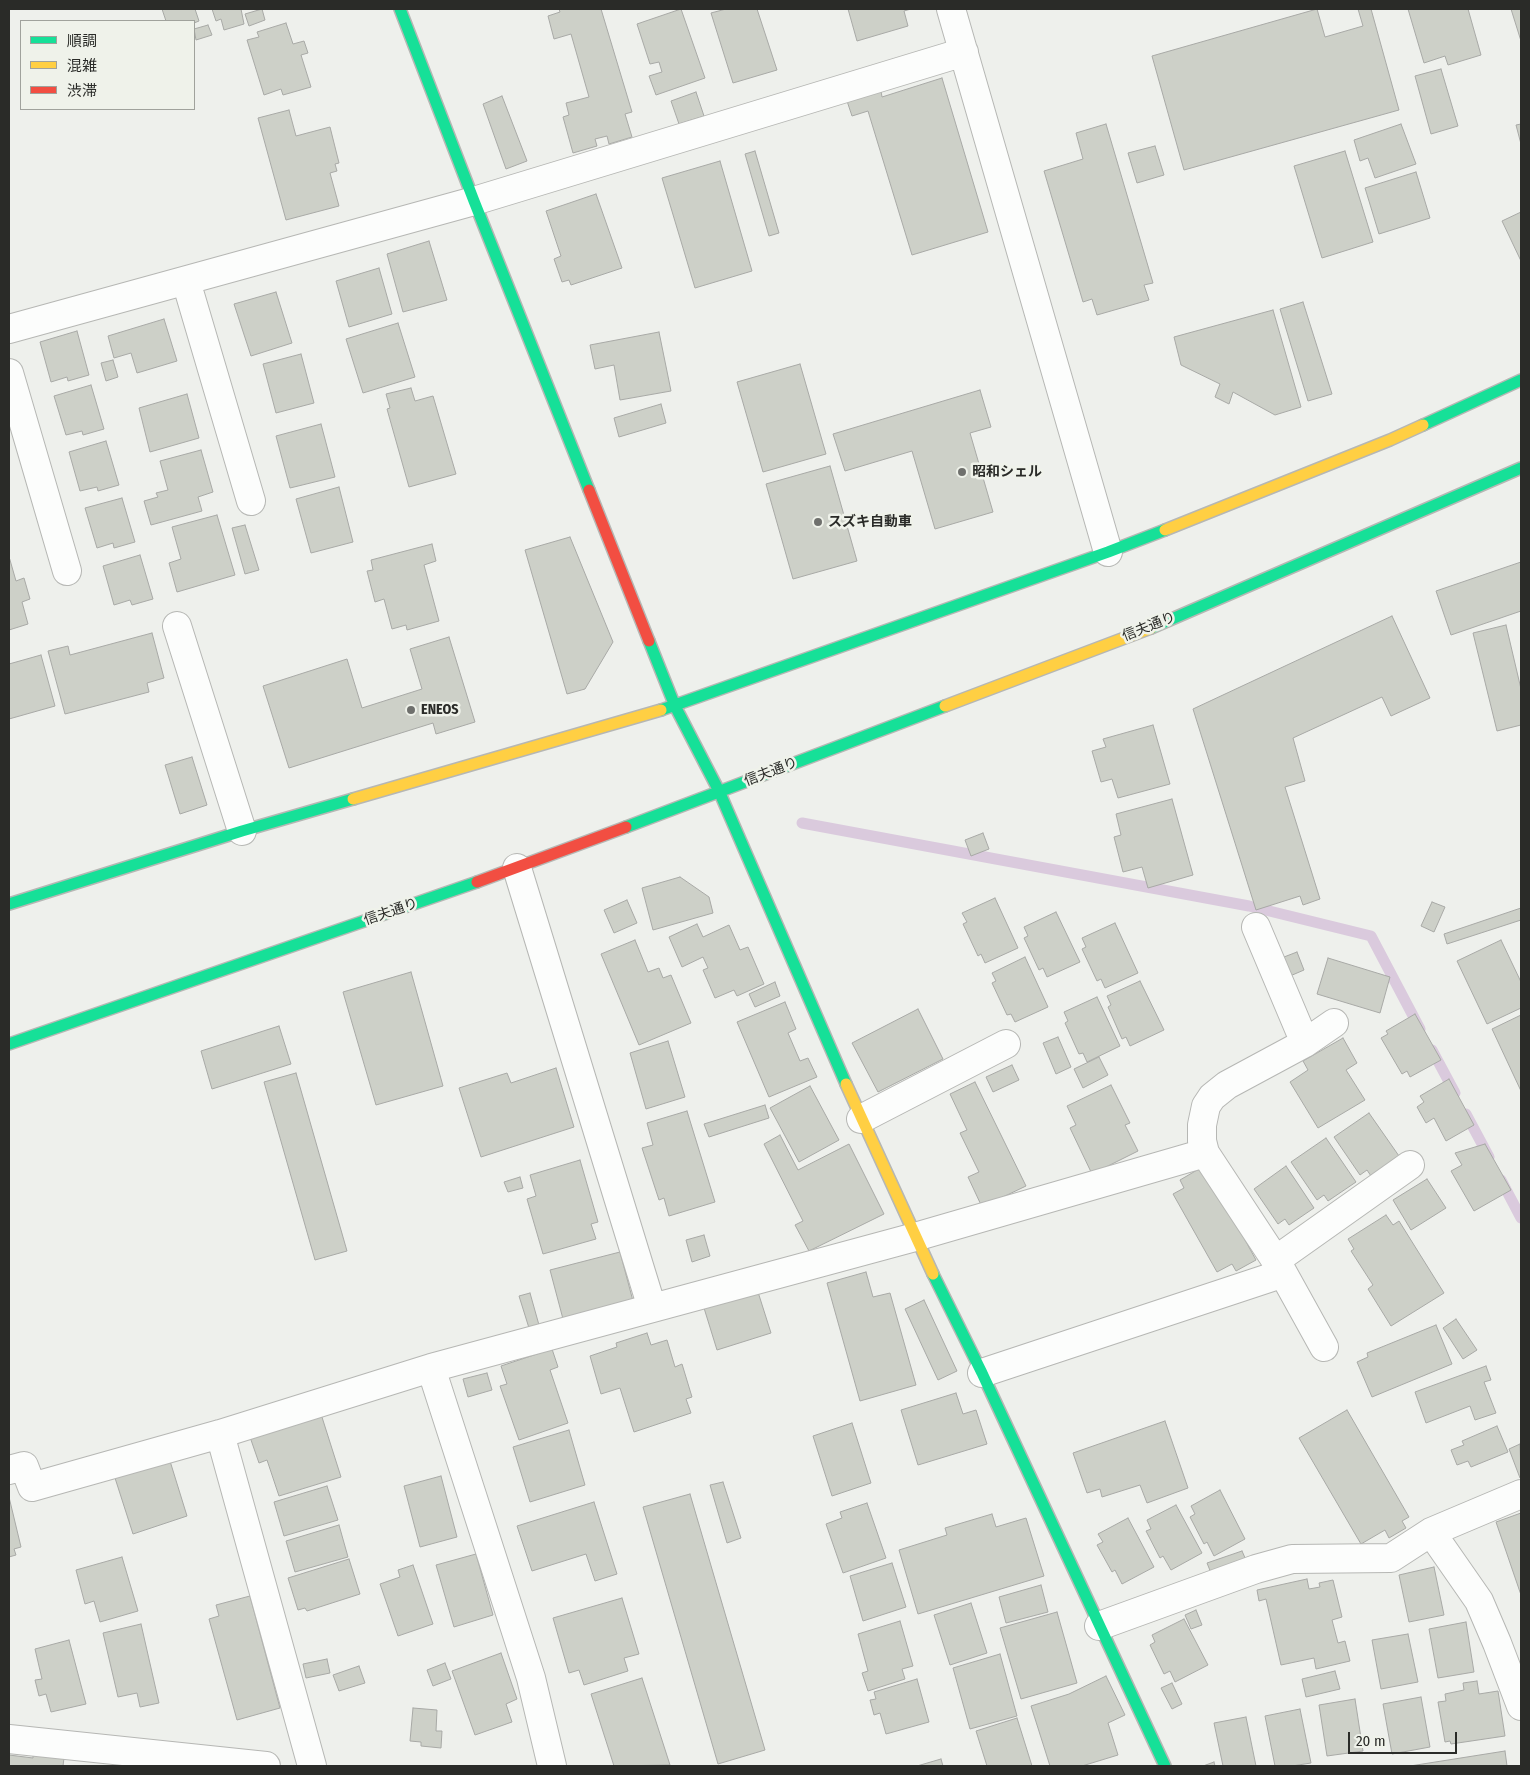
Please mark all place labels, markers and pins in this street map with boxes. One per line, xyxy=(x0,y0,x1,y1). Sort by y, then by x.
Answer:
place label: 昭和シェル xyxy=(972,464,1042,480)
marker: 昭和シェル xyxy=(956,466,968,478)
place label: スズキ自動車 xyxy=(828,514,912,530)
marker: スズキ自動車 xyxy=(812,516,824,528)
place label: ENEOS xyxy=(421,702,459,718)
marker: ENEOS xyxy=(405,704,417,716)

